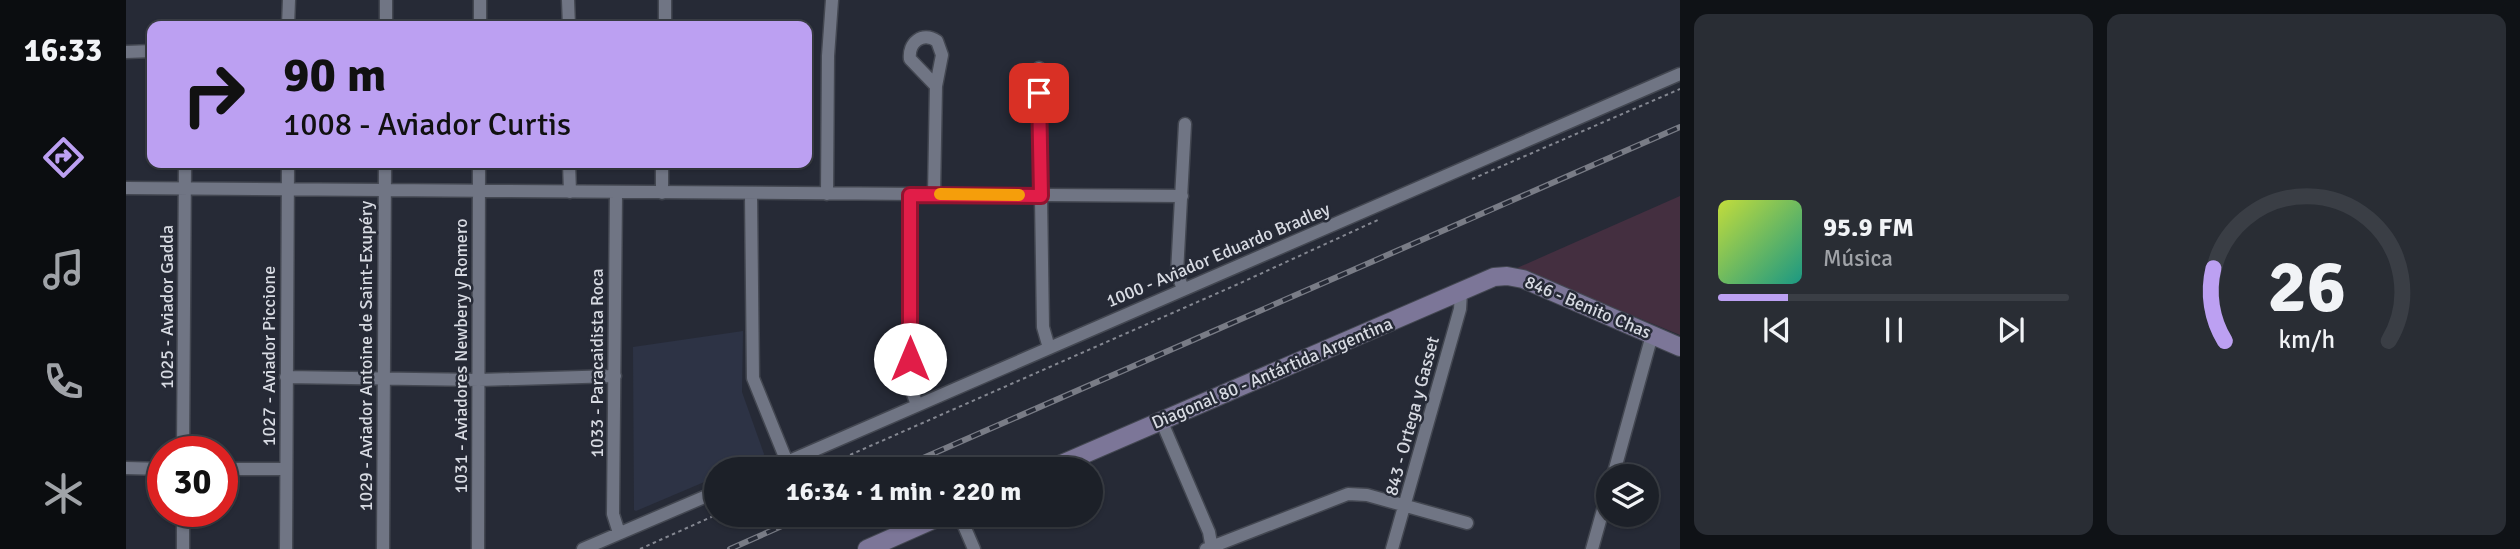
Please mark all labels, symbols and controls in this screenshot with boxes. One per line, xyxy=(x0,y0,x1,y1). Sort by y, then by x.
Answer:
text: 16:33 xyxy=(24,31,102,70)
text: 90 m xyxy=(283,45,386,105)
icon: right xyxy=(168,49,259,140)
pin xyxy=(1009,63,1069,123)
icon: arrive xyxy=(1020,74,1058,112)
text: 1008 - Aviador Curtis xyxy=(283,105,571,144)
icon: directions xyxy=(39,133,88,182)
street label: 1000 - Aviador Eduardo Bradley xyxy=(1103,198,1334,312)
street label: 1029 - Aviador Antoine de Saint-Exupéry xyxy=(355,200,377,511)
text: 95.9 FM xyxy=(1823,212,1914,244)
street label: 1031 - Aviadores Newbery y Romero xyxy=(450,218,472,494)
street label: 1025 - Aviador Gadda xyxy=(156,225,178,389)
text: 26 xyxy=(2267,243,2346,332)
text: Música xyxy=(1823,244,1893,273)
icon: music xyxy=(39,245,88,294)
street label: 1027 - Aviador Piccione xyxy=(258,266,280,446)
street label: 1033 - Paracaidista Roca xyxy=(586,268,608,458)
street label: 846 - Benito Chas xyxy=(1522,270,1655,344)
icon: previous xyxy=(1758,311,1796,349)
icon: pause xyxy=(1875,311,1913,349)
icon: next xyxy=(1992,311,2030,349)
street label: Diagonal 80 - Antártida Argentina xyxy=(1148,312,1396,434)
position arrow xyxy=(873,322,947,396)
text: km/h xyxy=(2278,323,2335,354)
street label: 843 - Ortega y Gasset xyxy=(1380,334,1444,498)
icon: phone xyxy=(39,357,88,406)
speed limit sign: 30 xyxy=(147,436,238,527)
map controls xyxy=(1596,464,1659,527)
button: layers xyxy=(1596,464,1659,527)
icon: climate xyxy=(39,469,88,518)
text: 16:34 · 1 min · 220 m xyxy=(786,476,1021,508)

